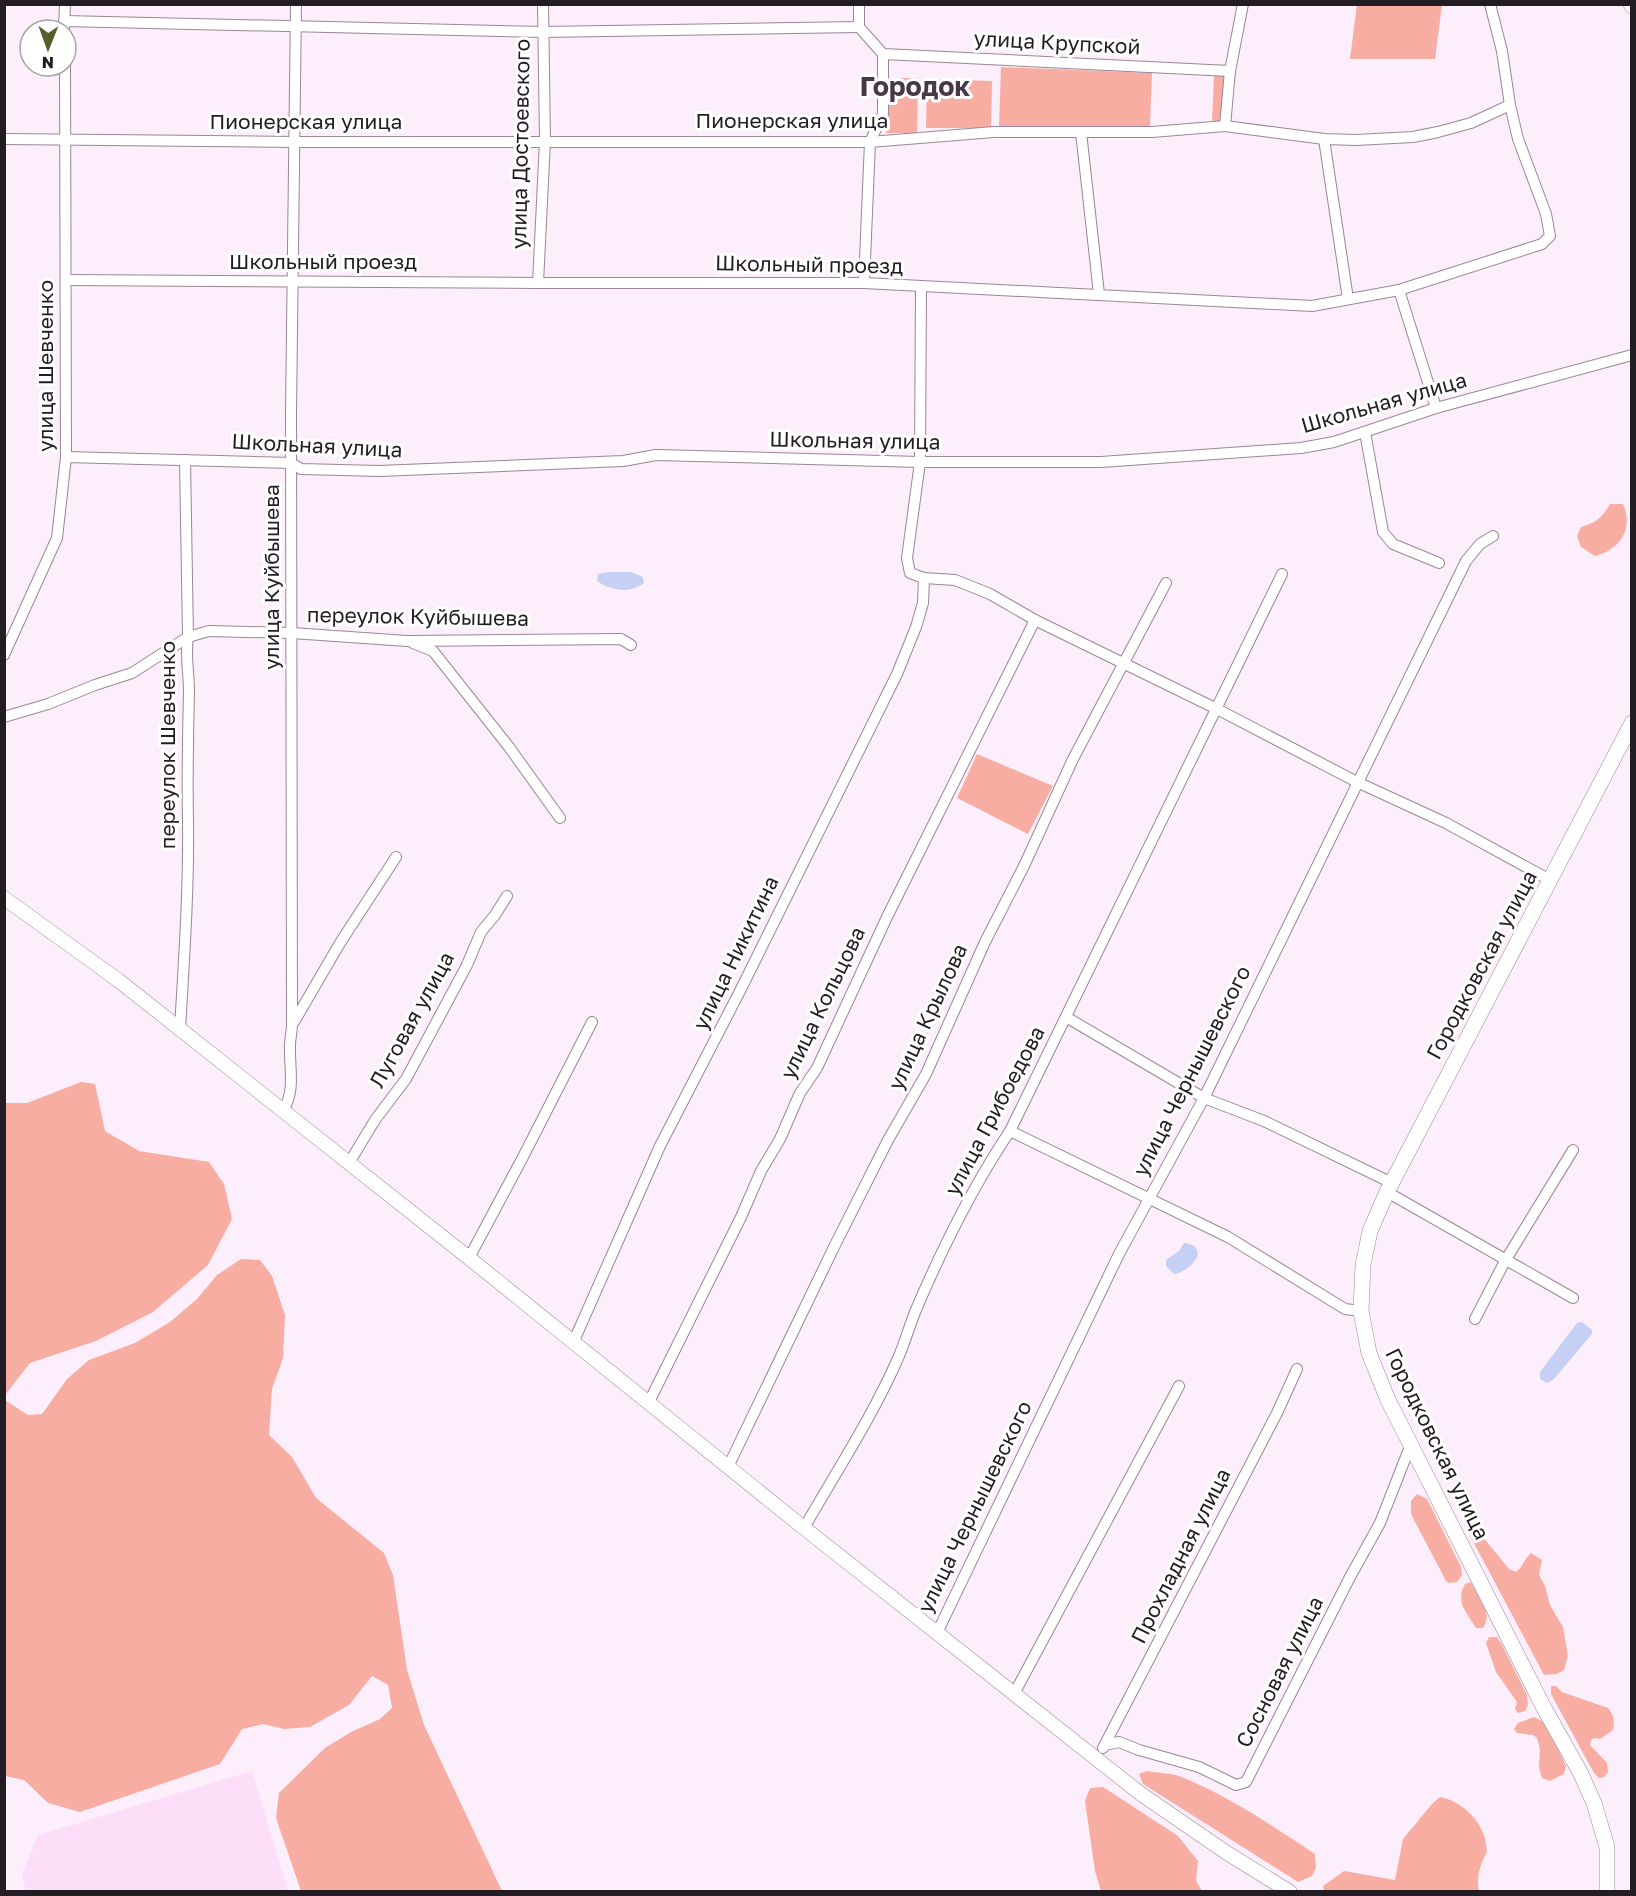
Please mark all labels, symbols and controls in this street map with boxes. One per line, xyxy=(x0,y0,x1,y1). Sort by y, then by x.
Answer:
north arrow xyxy=(18,18,78,78)
street label: улица Крупской xyxy=(973,25,1141,59)
street label: улица Достоевского xyxy=(505,39,535,249)
text: N xyxy=(41,53,54,73)
district label: Городок xyxy=(860,70,971,102)
street label: Пионерская улица xyxy=(696,107,889,133)
street label: Пионерская улица xyxy=(210,108,403,134)
street label: Школьный проезд xyxy=(229,248,417,274)
street label: Школьный проезд xyxy=(715,249,903,279)
street label: улица Шевченко xyxy=(32,280,58,452)
street label: Школьная улица xyxy=(1298,366,1470,438)
street label: Школьная улица xyxy=(769,426,941,454)
street label: Школьная улица xyxy=(231,428,403,462)
street label: улица Куйбышева xyxy=(258,484,284,670)
street label: переулок Куйбышева xyxy=(307,601,529,631)
street label: переулок Шевченко xyxy=(154,641,180,849)
street label: Городковская улица xyxy=(1420,866,1542,1063)
street label: улица Никитина xyxy=(687,871,784,1034)
street label: улица Кольцова xyxy=(774,922,870,1083)
street label: улица Крылова xyxy=(882,939,972,1094)
street label: Луговая улица xyxy=(363,947,459,1092)
street label: улица Чернышевского xyxy=(1127,961,1256,1180)
street label: улица Грибоедова xyxy=(938,1021,1050,1200)
street label: Городковская улица xyxy=(1380,1343,1496,1544)
street label: улица Чернышевского xyxy=(911,1396,1037,1617)
street label: Прохладная улица xyxy=(1125,1464,1236,1647)
street label: Сосновая улица xyxy=(1230,1592,1328,1751)

